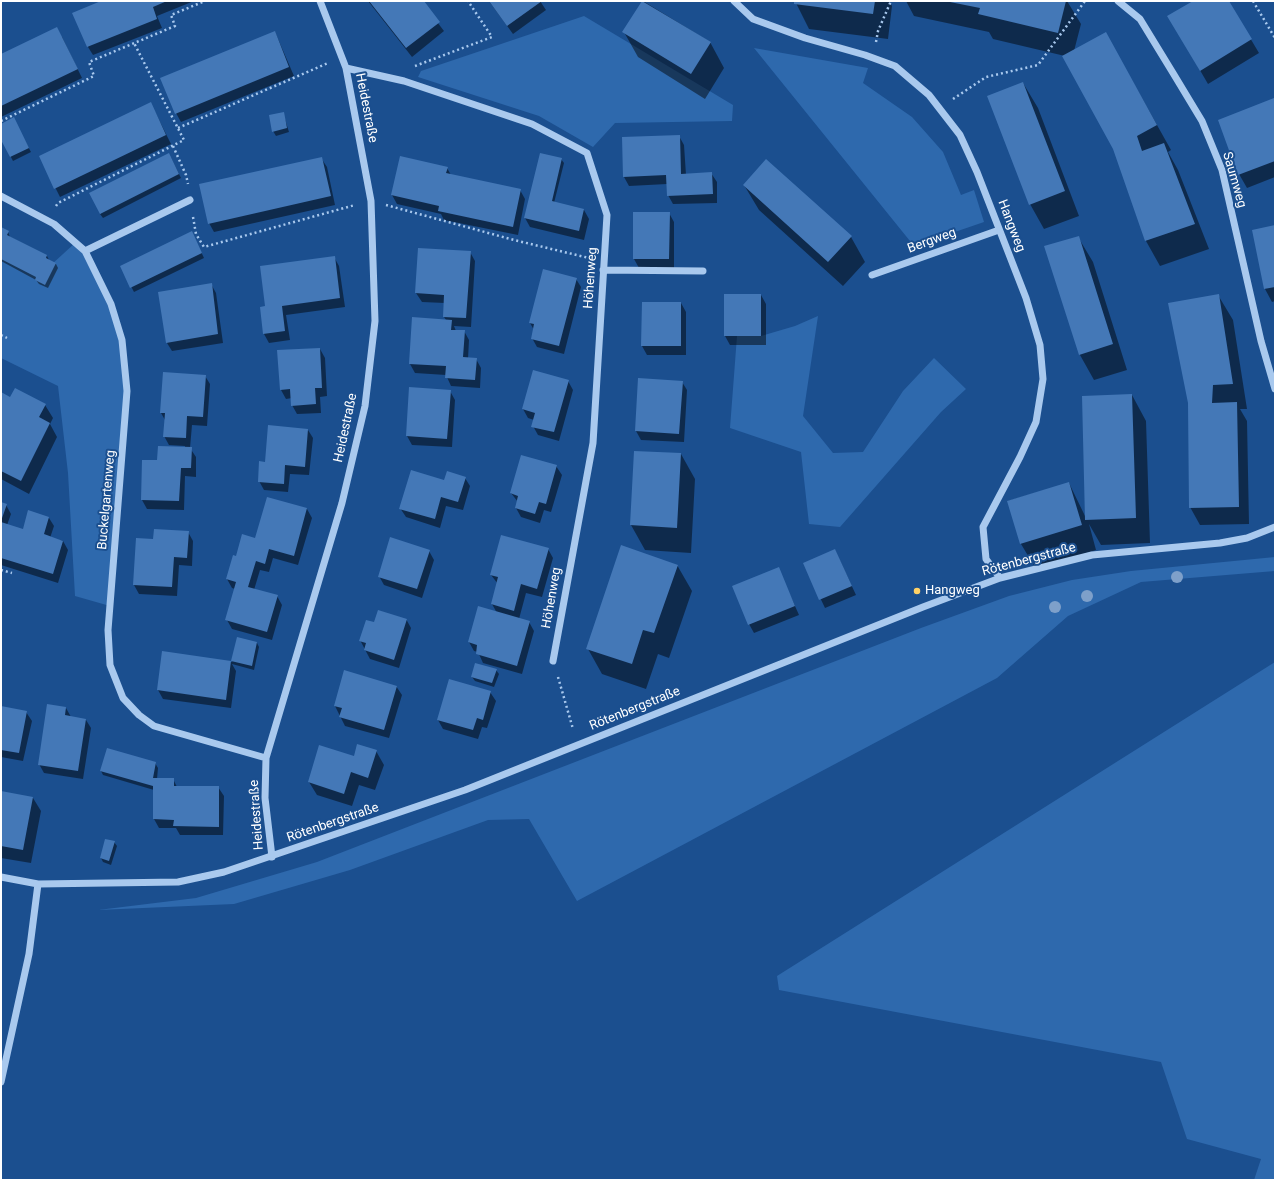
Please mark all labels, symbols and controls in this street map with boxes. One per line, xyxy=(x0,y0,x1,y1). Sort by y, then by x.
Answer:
street label: Heidestraße xyxy=(352,72,380,144)
street label: Saumweg xyxy=(1219,150,1249,210)
street label: Hangweg xyxy=(994,198,1028,254)
street label: Bergweg xyxy=(906,225,958,257)
street label: Höhenweg xyxy=(581,247,601,309)
street label: Heidestraße xyxy=(331,392,361,464)
street label: Buckelgartenweg xyxy=(95,450,119,550)
street label: Rötenbergstraße xyxy=(980,540,1078,580)
street label: Höhenweg xyxy=(539,566,565,630)
place label: Hangweg xyxy=(925,583,980,599)
marker: Hangweg xyxy=(912,586,922,596)
street label: Rötenbergstraße xyxy=(587,684,683,734)
street label: Heidestraße xyxy=(247,779,267,851)
street label: Rötenbergstraße xyxy=(285,800,381,846)

